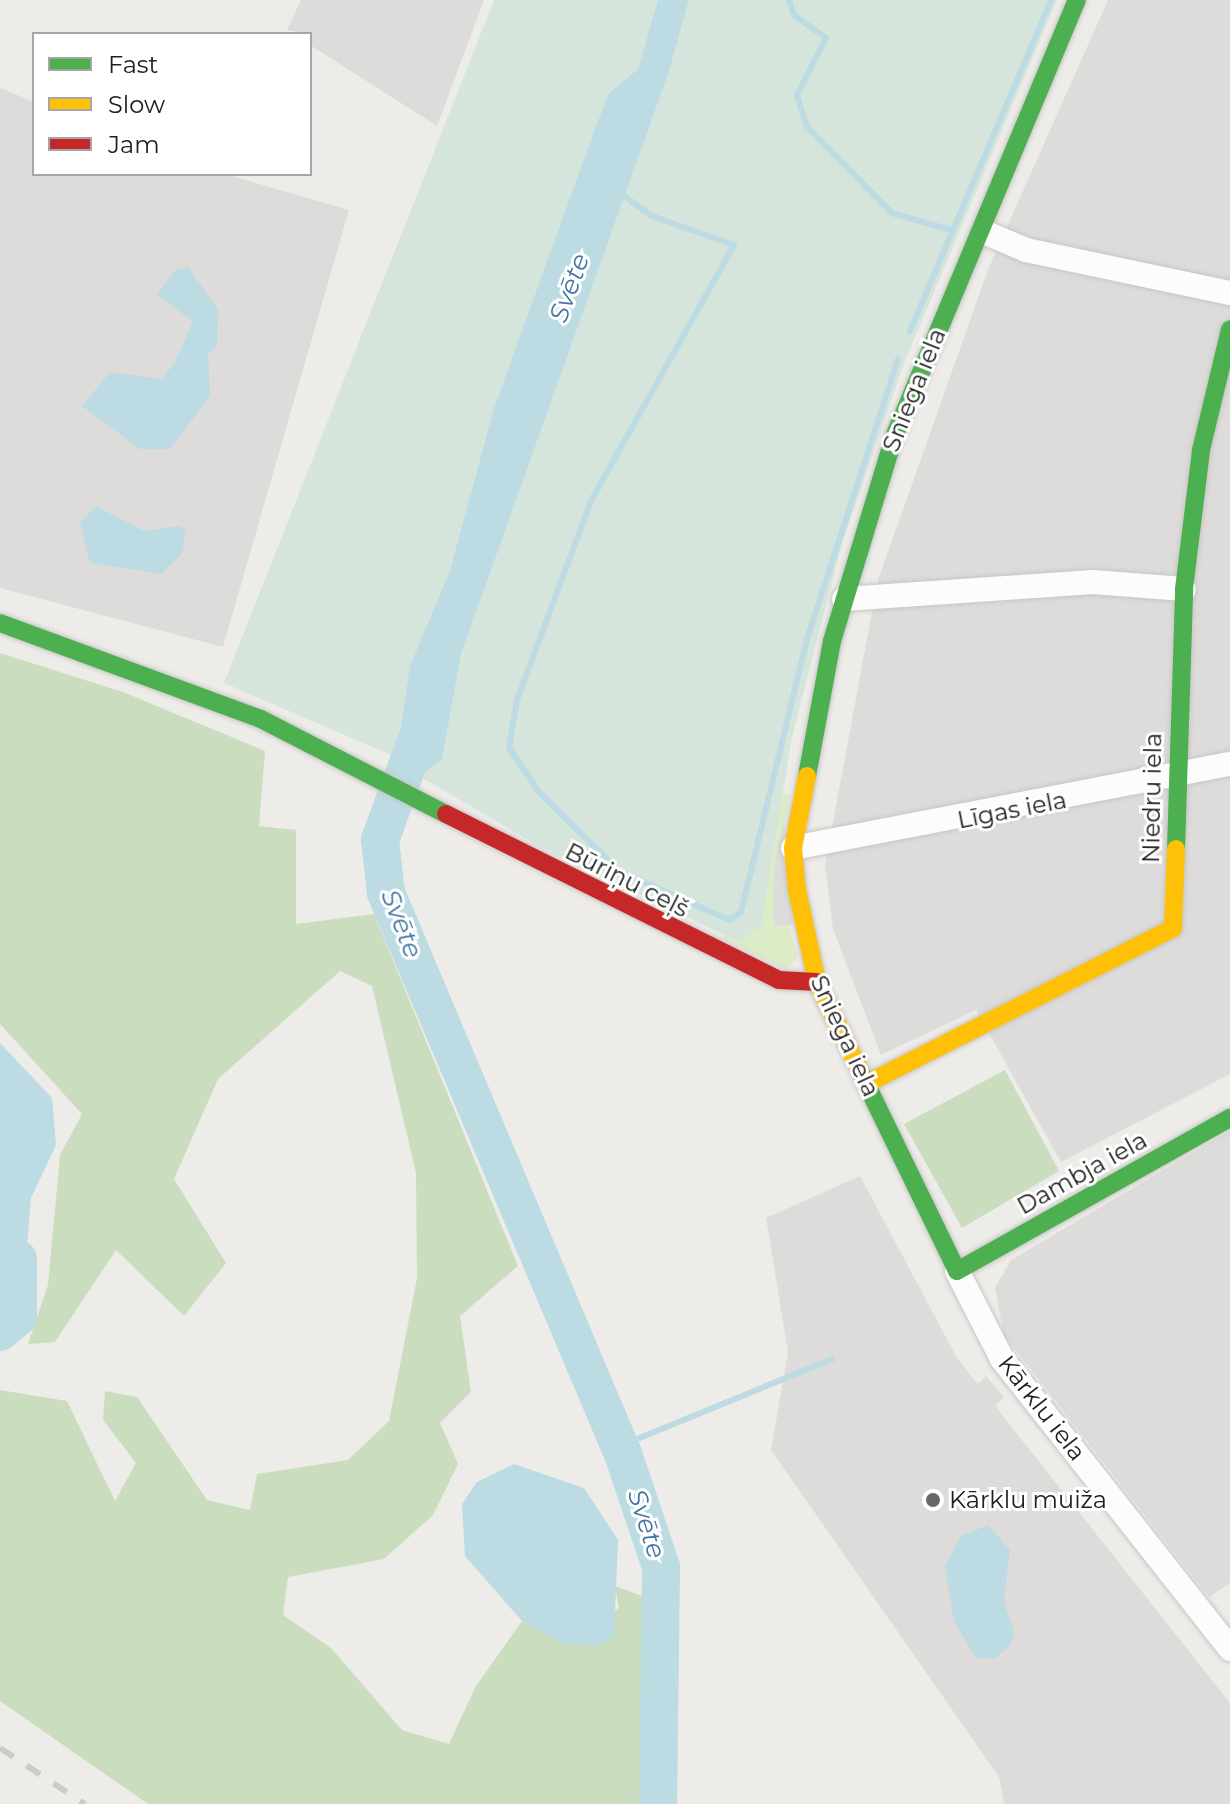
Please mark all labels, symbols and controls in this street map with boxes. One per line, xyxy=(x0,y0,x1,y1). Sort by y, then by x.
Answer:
legend xyxy=(32,32,312,176)
text: Fast xyxy=(108,50,158,79)
text: Slow xyxy=(108,90,165,119)
text: Jam xyxy=(108,130,160,159)
water label: Svēte xyxy=(543,249,597,327)
street label: Sniega iela xyxy=(876,324,952,456)
street label: Niedru iela xyxy=(1136,733,1168,863)
street label: Līgas iela xyxy=(955,785,1069,835)
street label: Būriņu ceļš xyxy=(560,837,694,923)
water label: Svēte xyxy=(374,885,428,963)
street label: Sniega iela xyxy=(804,971,886,1101)
street label: Dambja iela xyxy=(1012,1125,1152,1221)
street label: Kārklu iela xyxy=(992,1350,1092,1466)
water label: Svēte xyxy=(620,1485,672,1563)
place label: Kārklu muiža xyxy=(949,1486,1107,1514)
marker: Kārklu muiža xyxy=(924,1491,942,1509)

